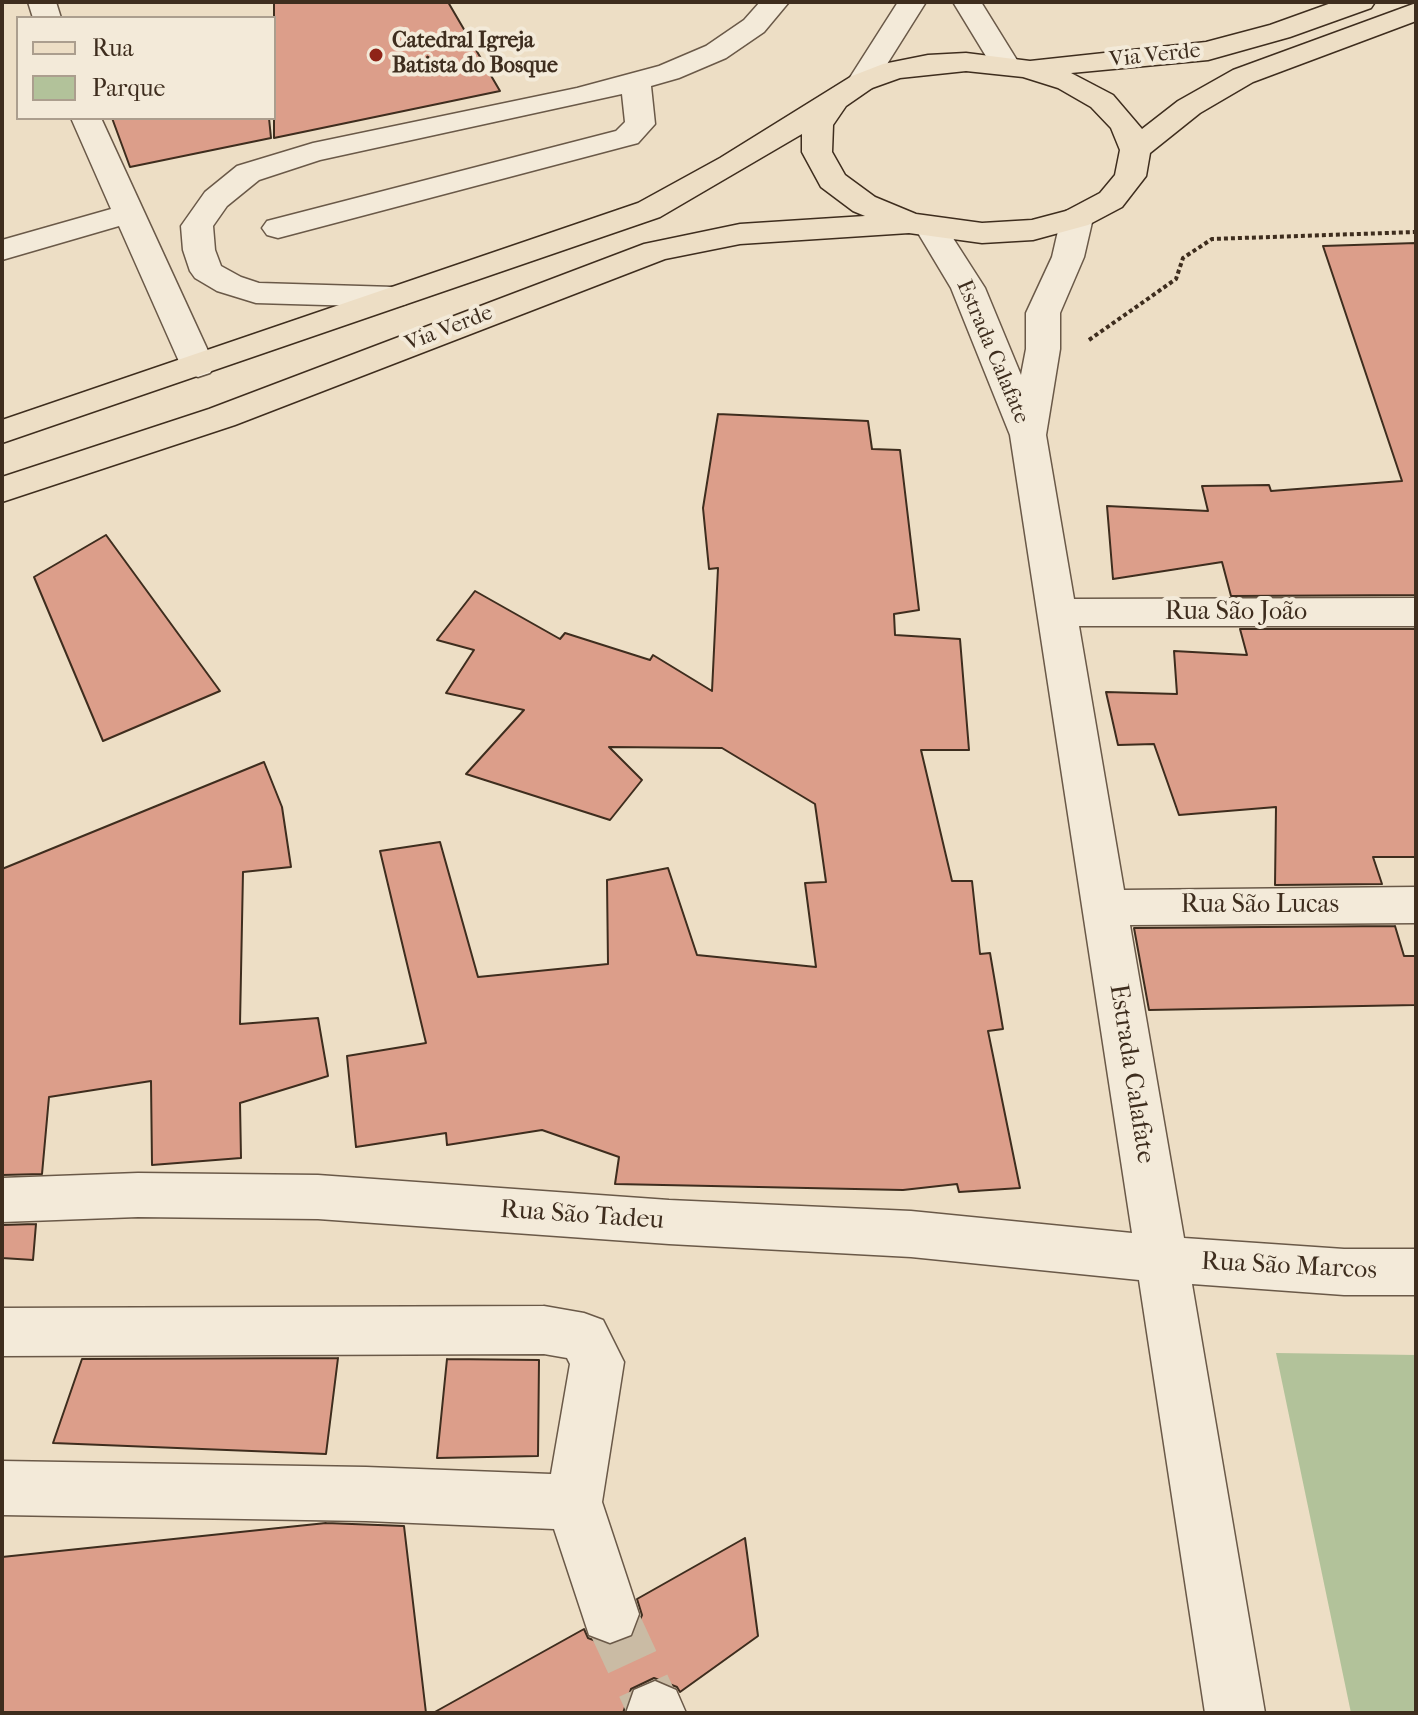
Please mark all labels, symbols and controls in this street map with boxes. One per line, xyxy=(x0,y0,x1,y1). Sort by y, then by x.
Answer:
legend xyxy=(16,16,276,120)
place label: Catedral Igreja Batista do Bosque xyxy=(392,29,558,80)
text: Rua xyxy=(92,34,134,62)
street label: Via Verde xyxy=(1108,38,1202,74)
marker: Catedral Igreja Batista do Bosque xyxy=(367,46,385,64)
text: Parque xyxy=(92,74,165,102)
street label: Estrada Calafate xyxy=(950,276,1034,428)
street label: Via Verde xyxy=(402,300,496,358)
street label: Rua São João xyxy=(1165,597,1307,629)
street label: Rua São Lucas xyxy=(1181,890,1339,922)
street label: Estrada Calafate xyxy=(1101,982,1161,1166)
street label: Rua São Tadeu xyxy=(499,1195,665,1237)
street label: Rua São Marcos xyxy=(1200,1247,1378,1287)

